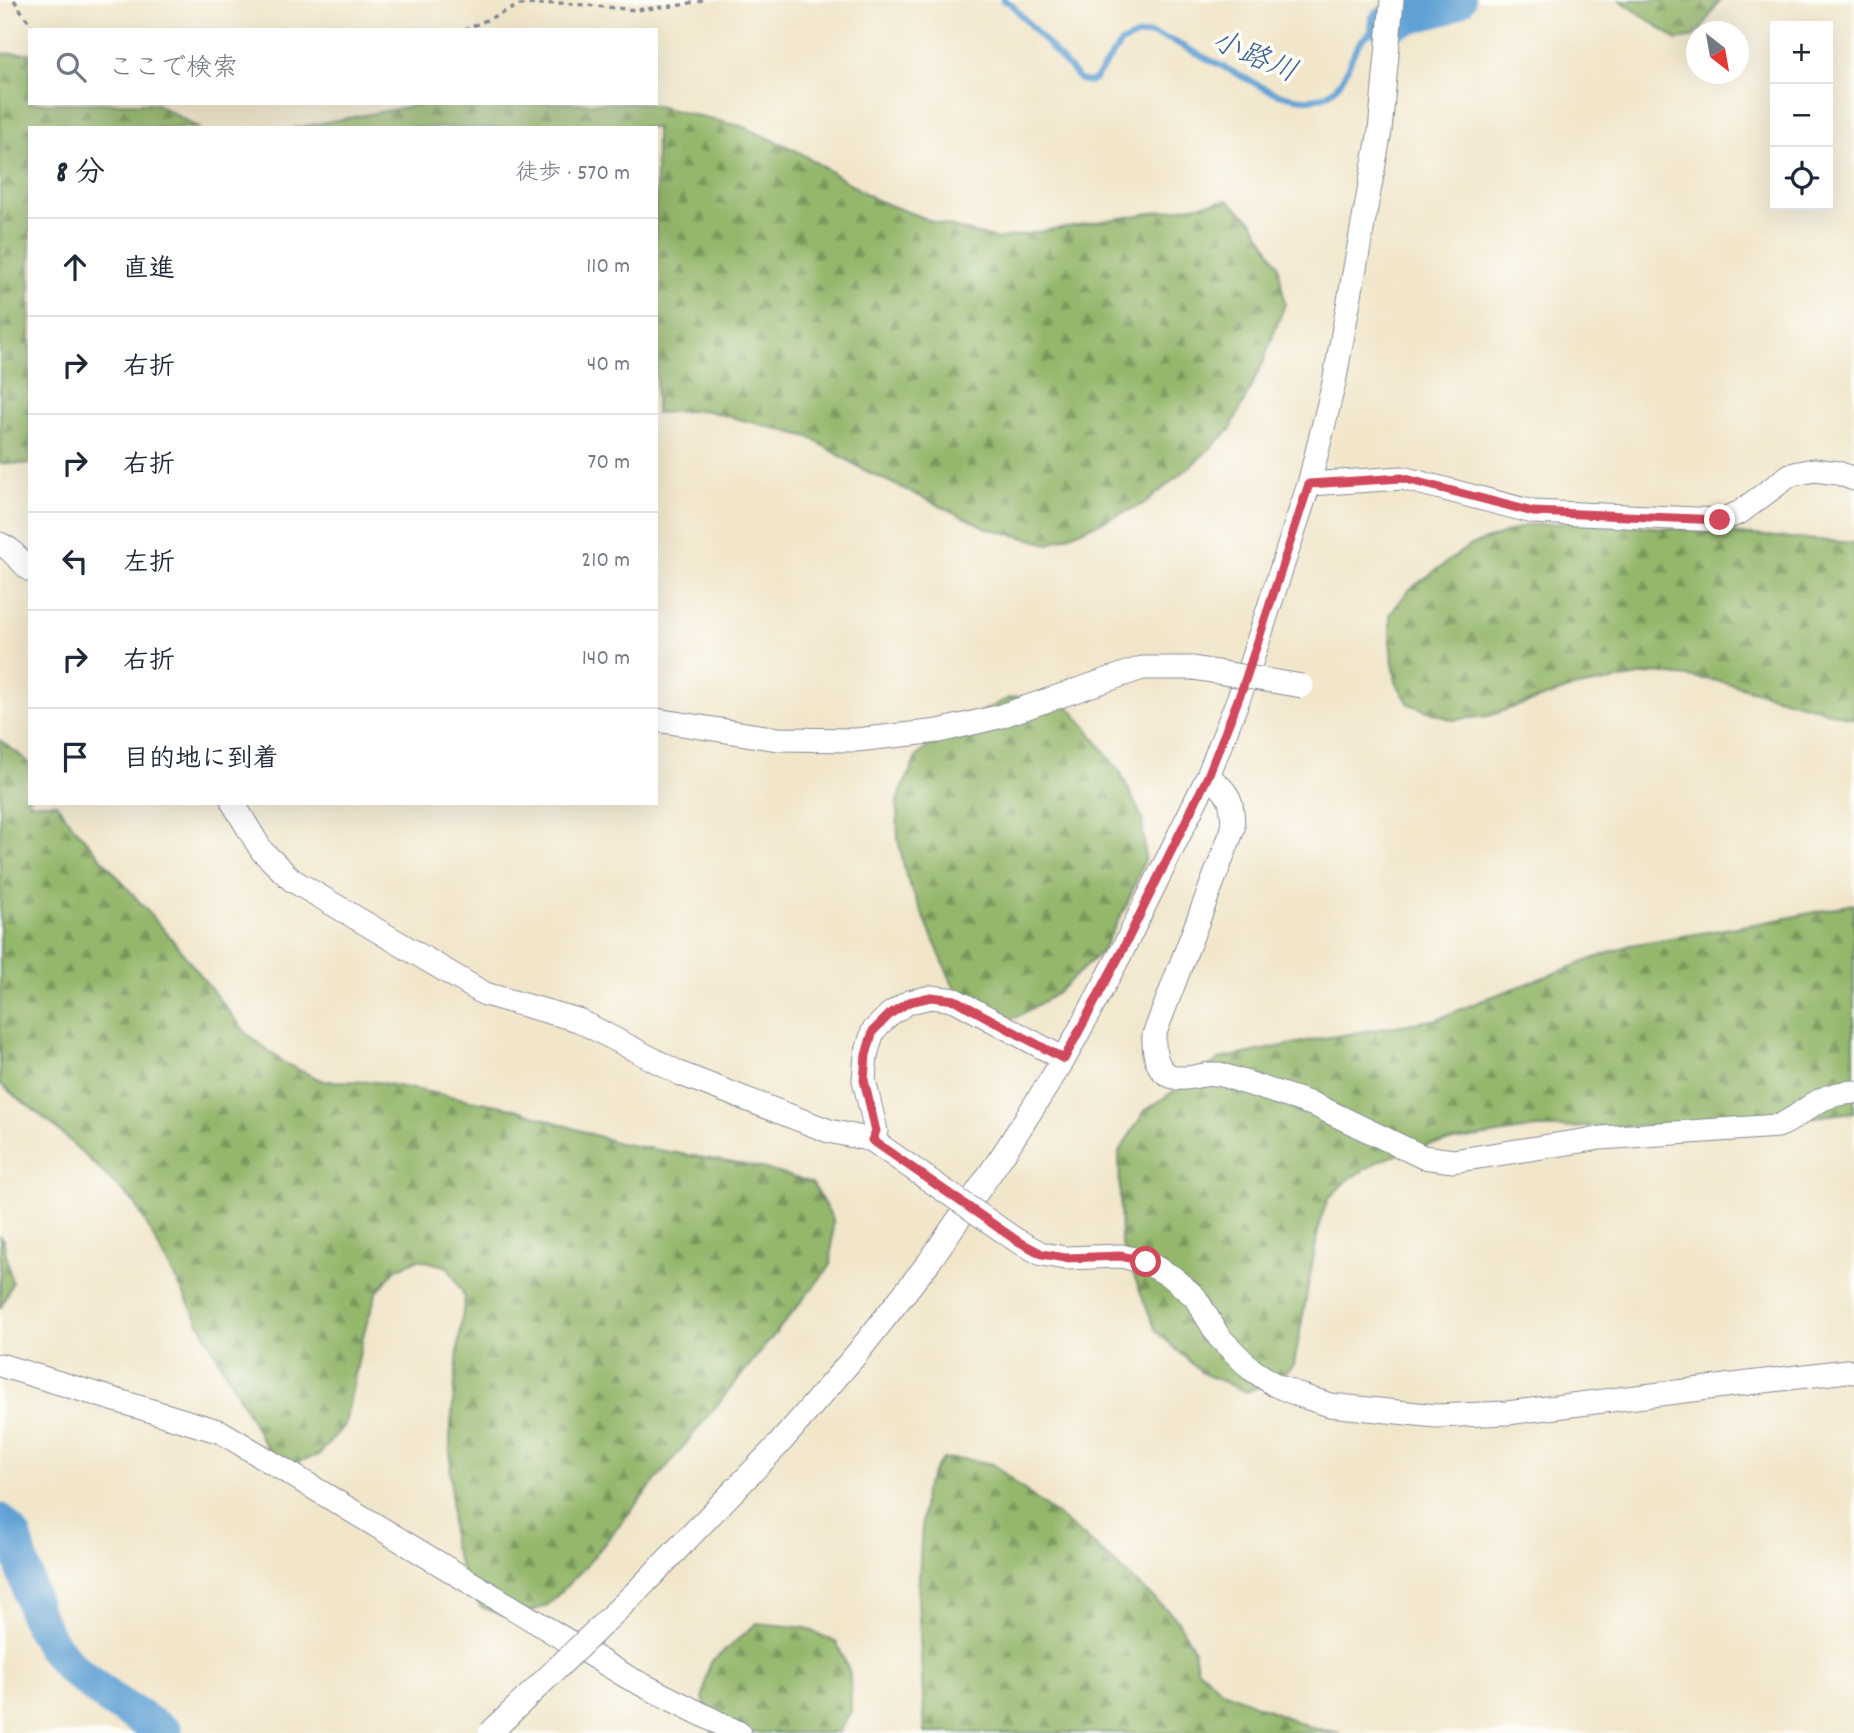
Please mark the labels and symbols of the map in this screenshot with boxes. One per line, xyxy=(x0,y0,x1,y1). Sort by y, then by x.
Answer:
north arrow xyxy=(1686,21,1749,84)
water label: 小路川 xyxy=(1203,22,1303,97)
route end xyxy=(1704,504,1735,535)
route start xyxy=(1130,1246,1161,1277)

